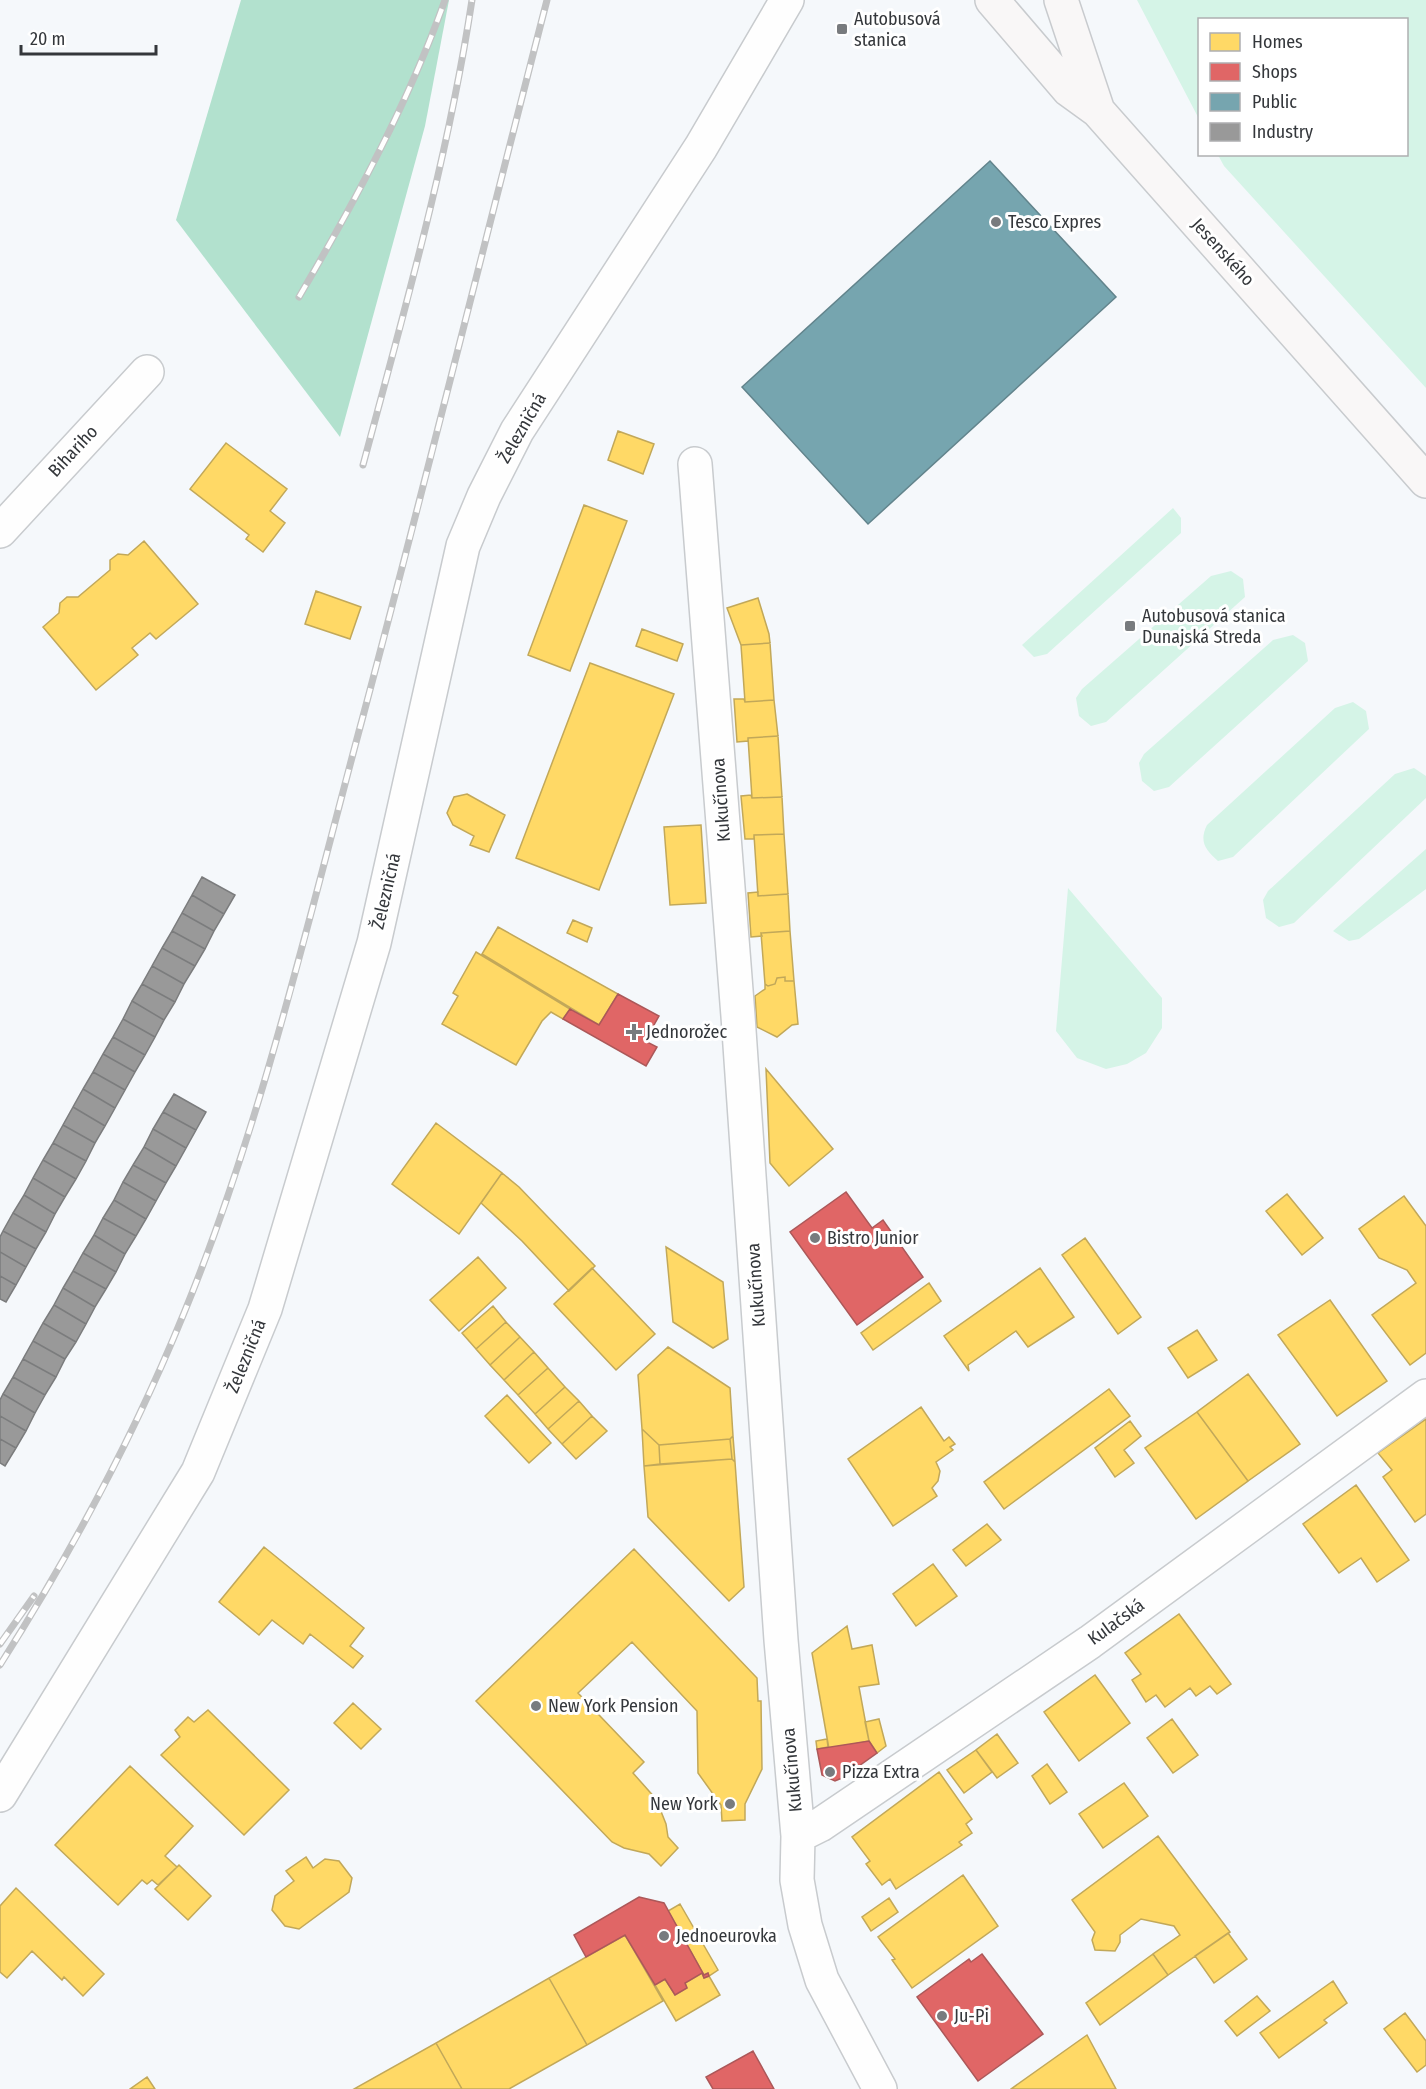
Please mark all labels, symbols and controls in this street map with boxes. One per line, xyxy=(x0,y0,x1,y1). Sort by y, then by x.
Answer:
place label: Autobusová stanica xyxy=(854,8,941,51)
scale bar xyxy=(21,18,156,56)
legend xyxy=(1198,18,1408,156)
marker: Autobusová stanica xyxy=(835,22,849,36)
text: 20 m xyxy=(30,28,65,50)
text: Homes xyxy=(1252,31,1303,53)
text: Shops xyxy=(1252,61,1297,83)
text: Public xyxy=(1252,91,1297,113)
text: Industry xyxy=(1252,121,1313,143)
place label: Tesco Expres xyxy=(1008,211,1102,233)
street label: Jesenského xyxy=(1187,214,1259,290)
marker: Tesco Expres xyxy=(989,215,1003,229)
street label: Železničná xyxy=(493,389,551,467)
street label: Bihariho xyxy=(44,421,102,481)
place label: Autobusová stanica Dunajská Streda xyxy=(1142,605,1286,648)
marker: Autobusová stanica Dunajská Streda xyxy=(1123,619,1137,633)
street label: Kukučínova xyxy=(707,757,735,843)
street label: Železničná xyxy=(367,851,405,931)
place label: Jednorožec xyxy=(646,1021,727,1043)
marker: Jednorožec xyxy=(627,1025,641,1039)
place label: Bistro Junior xyxy=(827,1227,919,1249)
marker: Bistro Junior xyxy=(808,1231,822,1245)
street label: Kukučínova xyxy=(742,1242,770,1328)
street label: Železničná xyxy=(221,1316,271,1396)
street label: Kulačská xyxy=(1083,1594,1149,1650)
place label: New York Pension xyxy=(548,1695,679,1717)
marker: New York Pension xyxy=(529,1699,543,1713)
street label: Kukučínova xyxy=(777,1727,807,1813)
place label: Pizza Extra xyxy=(842,1761,920,1783)
marker: Pizza Extra xyxy=(823,1765,837,1779)
place label: New York xyxy=(650,1793,719,1815)
marker: New York xyxy=(723,1797,737,1811)
place label: Jednoeurovka xyxy=(676,1925,777,1947)
marker: Jednoeurovka xyxy=(657,1929,671,1943)
place label: Ju-Pi xyxy=(954,2005,989,2027)
marker: Ju-Pi xyxy=(935,2009,949,2023)

